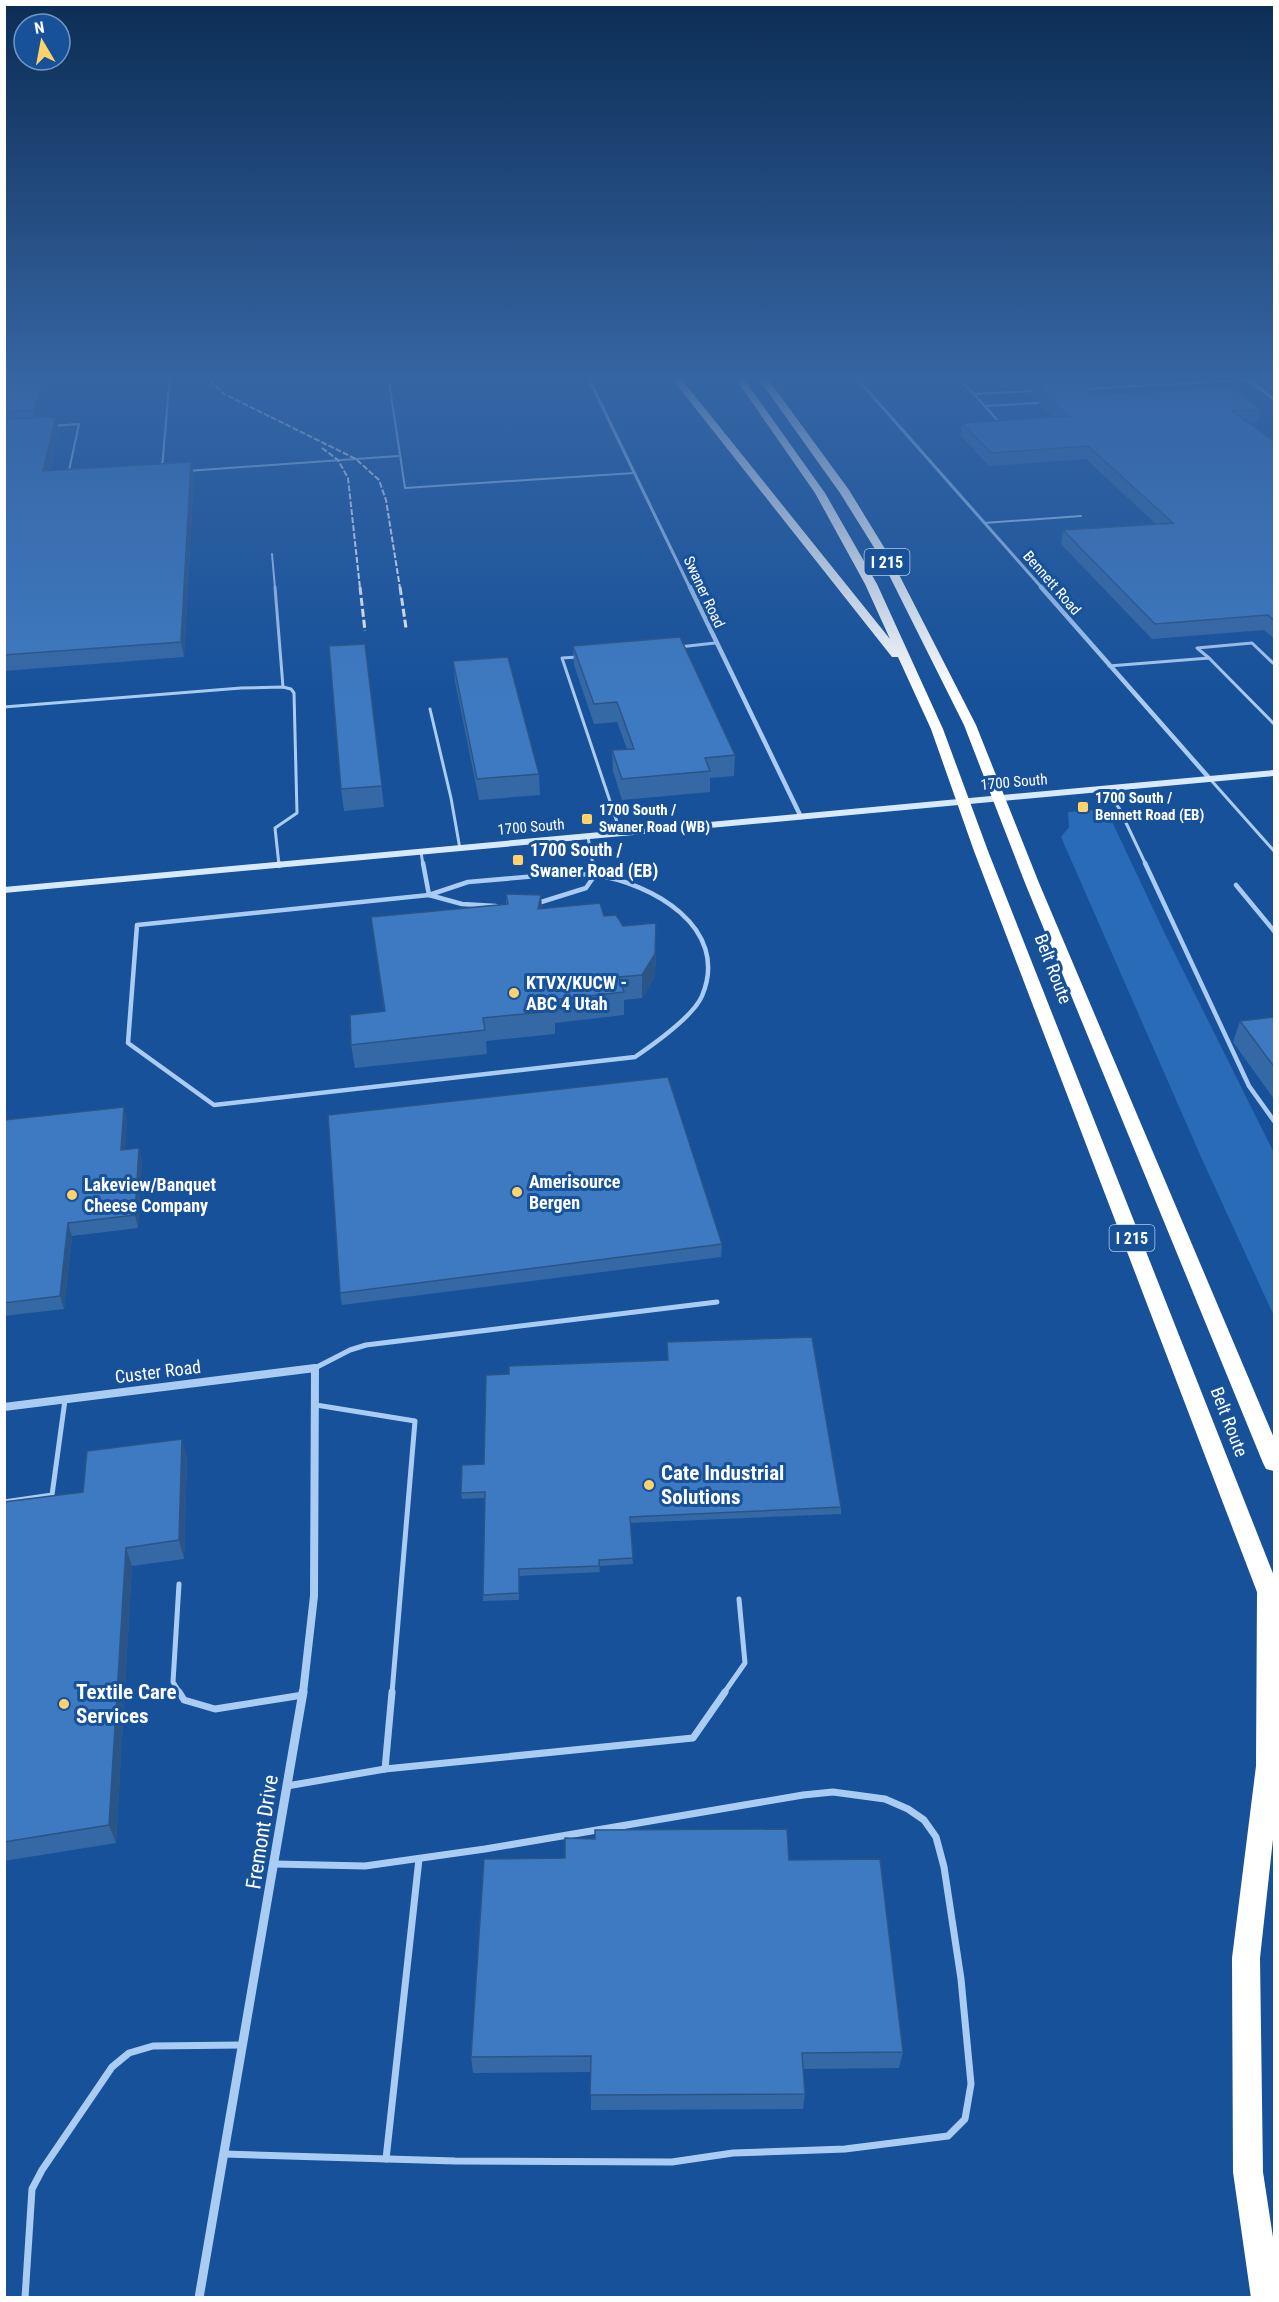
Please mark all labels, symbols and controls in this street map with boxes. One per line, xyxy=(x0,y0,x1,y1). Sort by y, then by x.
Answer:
north arrow xyxy=(12,12,72,72)
text: N xyxy=(33,18,46,38)
street label: Bennett Road xyxy=(1019,547,1085,619)
road number: I 215 xyxy=(864,549,910,575)
street label: Swaner Road xyxy=(680,553,728,631)
street label: 1700 South xyxy=(980,770,1048,794)
place label: 1700 South / Bennett Road (EB) xyxy=(1095,789,1205,824)
marker: 1700 South / Bennett Road (EB) xyxy=(1076,800,1090,814)
place label: 1700 South / Swaner Road (WB) xyxy=(599,801,710,836)
marker: 1700 South / Swaner Road (WB) xyxy=(580,812,594,826)
street label: 1700 South xyxy=(497,815,565,839)
place label: 1700 South / Swaner Road (EB) xyxy=(530,839,658,882)
marker: 1700 South / Swaner Road (EB) xyxy=(511,853,525,867)
street label: Belt Route xyxy=(1031,931,1076,1007)
place label: KTVX/KUCW - ABC 4 Utah xyxy=(526,972,627,1014)
marker: KTVX/KUCW - ABC 4 Utah xyxy=(507,986,521,1000)
place label: Amerisource Bergen xyxy=(529,1171,621,1213)
place label: Lakeview/Banquet Cheese Company xyxy=(84,1174,216,1216)
marker: Amerisource Bergen xyxy=(510,1185,524,1199)
marker: Lakeview/Banquet Cheese Company xyxy=(65,1188,79,1202)
road number: I 215 xyxy=(1110,1225,1154,1251)
street label: Custer Road xyxy=(114,1356,202,1387)
street label: Belt Route xyxy=(1207,1384,1252,1460)
place label: Cate Industrial Solutions xyxy=(661,1461,784,1509)
marker: Cate Industrial Solutions xyxy=(642,1478,656,1492)
place label: Textile Care Services xyxy=(76,1680,177,1728)
marker: Textile Care Services xyxy=(57,1697,71,1711)
street label: Fremont Drive xyxy=(241,1773,283,1891)

